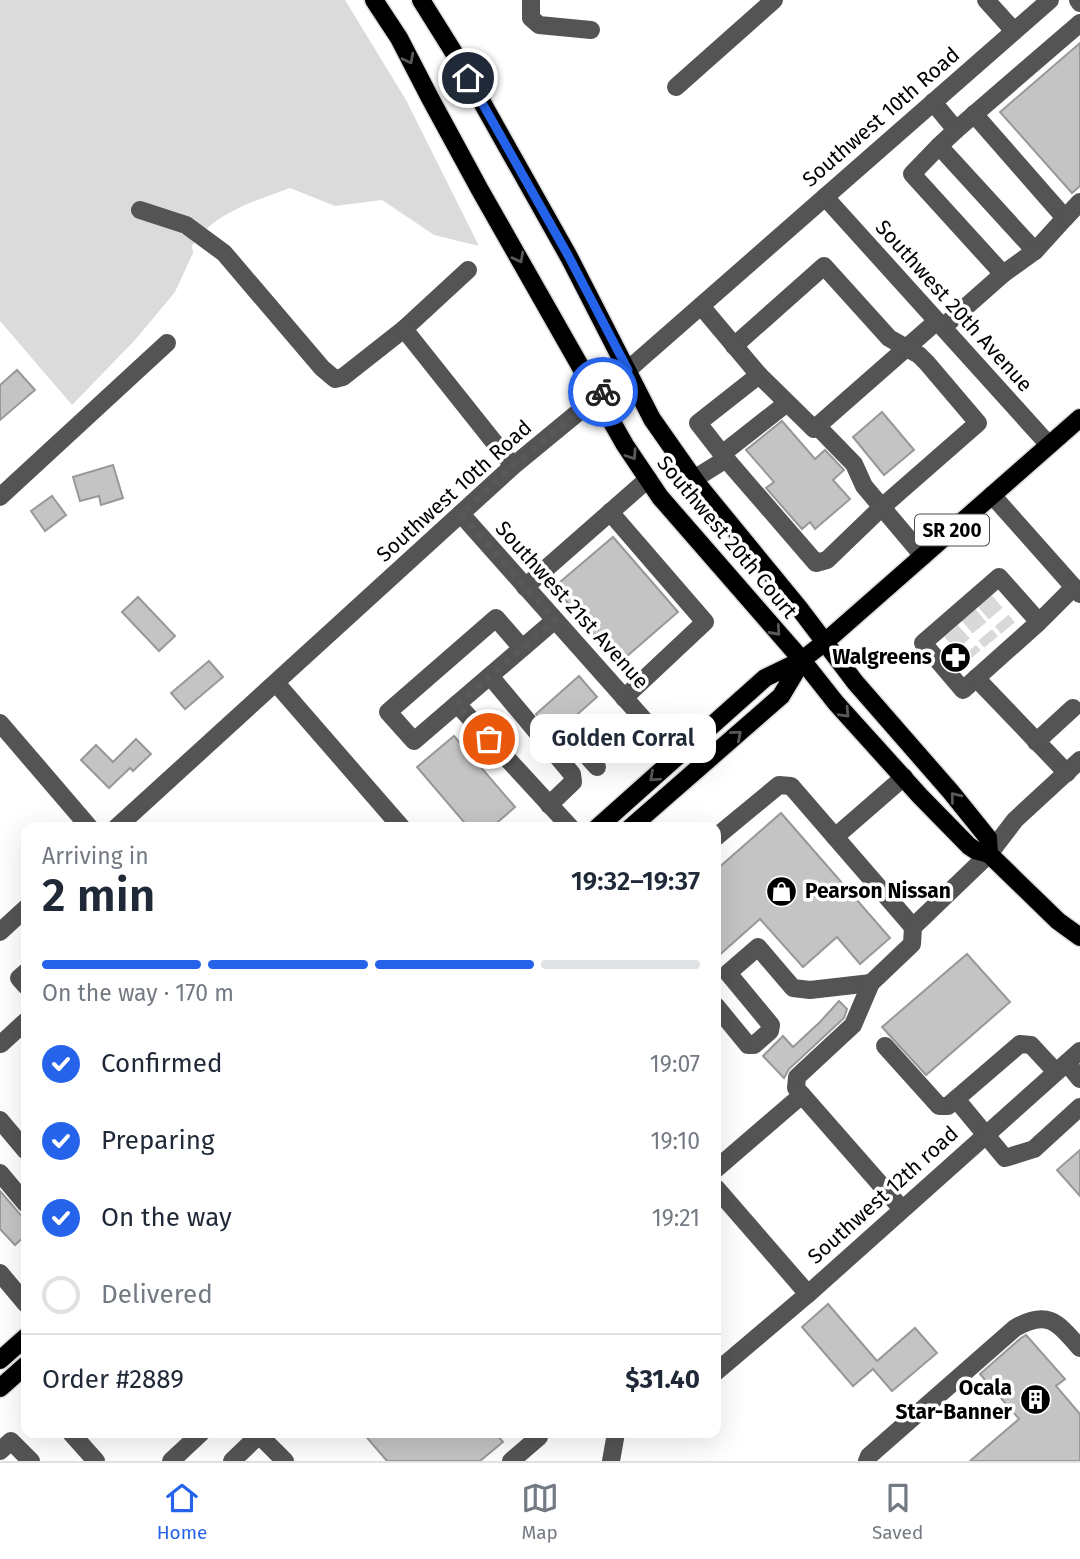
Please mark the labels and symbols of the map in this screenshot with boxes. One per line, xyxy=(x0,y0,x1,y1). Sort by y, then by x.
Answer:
street label: Southwest 10th Road xyxy=(797,42,965,192)
pin xyxy=(438,48,498,108)
one-way arrow xyxy=(401,51,415,64)
street label: Southwest 20th Avenue xyxy=(870,215,1038,397)
one-way arrow xyxy=(511,250,525,263)
courier xyxy=(568,357,638,427)
street label: Southwest 10th Road xyxy=(371,414,537,568)
one-way arrow xyxy=(624,447,636,460)
street label: Southwest 20th Court xyxy=(651,450,803,624)
road number: SR 200 xyxy=(915,514,989,545)
street label: Southwest 21st Avenue xyxy=(490,516,654,694)
one-way arrow xyxy=(768,623,780,636)
pharmacy icon: Walgreens xyxy=(938,640,972,674)
place label: Walgreens xyxy=(833,644,932,670)
one-way arrow xyxy=(837,705,849,718)
pin xyxy=(459,709,519,769)
callout: Golden Corral xyxy=(531,714,716,764)
one-way arrow xyxy=(729,731,742,743)
one-way arrow xyxy=(649,769,662,782)
one-way arrow xyxy=(951,793,964,805)
shop icon: Pearson Nissan xyxy=(765,874,799,908)
place label: Pearson Nissan xyxy=(805,878,951,904)
street label: Southwest 12th road xyxy=(802,1121,964,1269)
place label: Ocala Star-Banner xyxy=(896,1375,1013,1425)
building icon: Ocala Star-Banner xyxy=(1018,1383,1052,1417)

